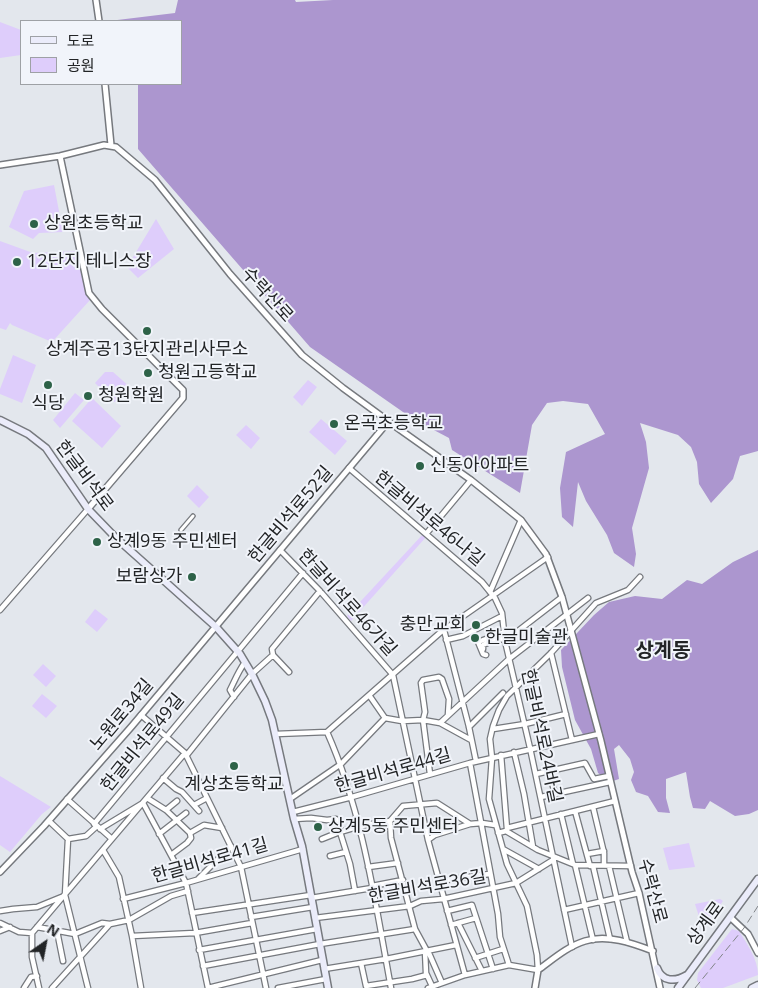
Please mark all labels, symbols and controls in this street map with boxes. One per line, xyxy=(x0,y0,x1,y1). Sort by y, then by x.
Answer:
legend xyxy=(20,20,182,85)
text: 도로 xyxy=(67,30,95,50)
text: 공원 xyxy=(67,55,95,75)
place label: 상원초등학교 xyxy=(44,213,143,235)
marker: 상원초등학교 xyxy=(28,218,40,230)
place label: 12단지 테니스장 xyxy=(27,251,152,273)
marker: 12단지 테니스장 xyxy=(11,256,23,268)
street label: 수락산로 xyxy=(237,263,297,327)
marker: 상계주공13단지관리사무소 xyxy=(141,325,153,337)
place label: 상계주공13단지관리사무소 xyxy=(46,339,248,361)
place label: 청원고등학교 xyxy=(158,362,257,384)
marker: 청원고등학교 xyxy=(142,367,154,379)
marker: 식당 xyxy=(42,379,54,391)
place label: 청원학원 xyxy=(98,385,164,407)
marker: 청원학원 xyxy=(82,390,94,402)
place label: 식당 xyxy=(31,393,65,415)
place label: 온곡초등학교 xyxy=(344,413,443,435)
marker: 온곡초등학교 xyxy=(328,418,340,430)
street label: 한글비석로 xyxy=(50,436,118,516)
place label: 신동아아파트 xyxy=(430,455,529,477)
marker: 신동아아파트 xyxy=(414,460,426,472)
street label: 한글비석로52길 xyxy=(244,462,338,568)
street label: 한글비석로46나길 xyxy=(370,467,488,571)
place label: 상계9동 주민센터 xyxy=(107,531,238,553)
marker: 상계9동 주민센터 xyxy=(91,536,103,548)
street label: 한글비석로46가길 xyxy=(293,545,401,661)
place label: 보람상가 xyxy=(116,566,182,588)
marker: 보람상가 xyxy=(186,571,198,583)
place label: 충만교회 xyxy=(400,614,466,636)
marker: 충만교회 xyxy=(470,619,482,631)
place label: 한글미술관 xyxy=(485,627,568,649)
marker: 한글미술관 xyxy=(469,632,481,644)
district label: 상계동 xyxy=(635,639,691,663)
street label: 한글비석로24바길 xyxy=(516,667,566,805)
street label: 노원로34길 xyxy=(86,675,158,755)
street label: 한글비석로49길 xyxy=(97,690,189,796)
street label: 한글비석로44길 xyxy=(332,744,454,798)
marker: 계상초등학교 xyxy=(228,760,240,772)
place label: 계상초등학교 xyxy=(184,774,284,796)
place label: 상계5동 주민센터 xyxy=(328,816,459,838)
marker: 상계5동 주민센터 xyxy=(312,821,324,833)
street label: 한글비석로41길 xyxy=(149,834,271,888)
street label: 수락산로 xyxy=(633,856,671,926)
street label: 한글비석로36길 xyxy=(366,866,488,908)
street label: 상계로 xyxy=(683,898,729,950)
north arrow xyxy=(20,918,70,968)
text: N xyxy=(43,919,63,941)

